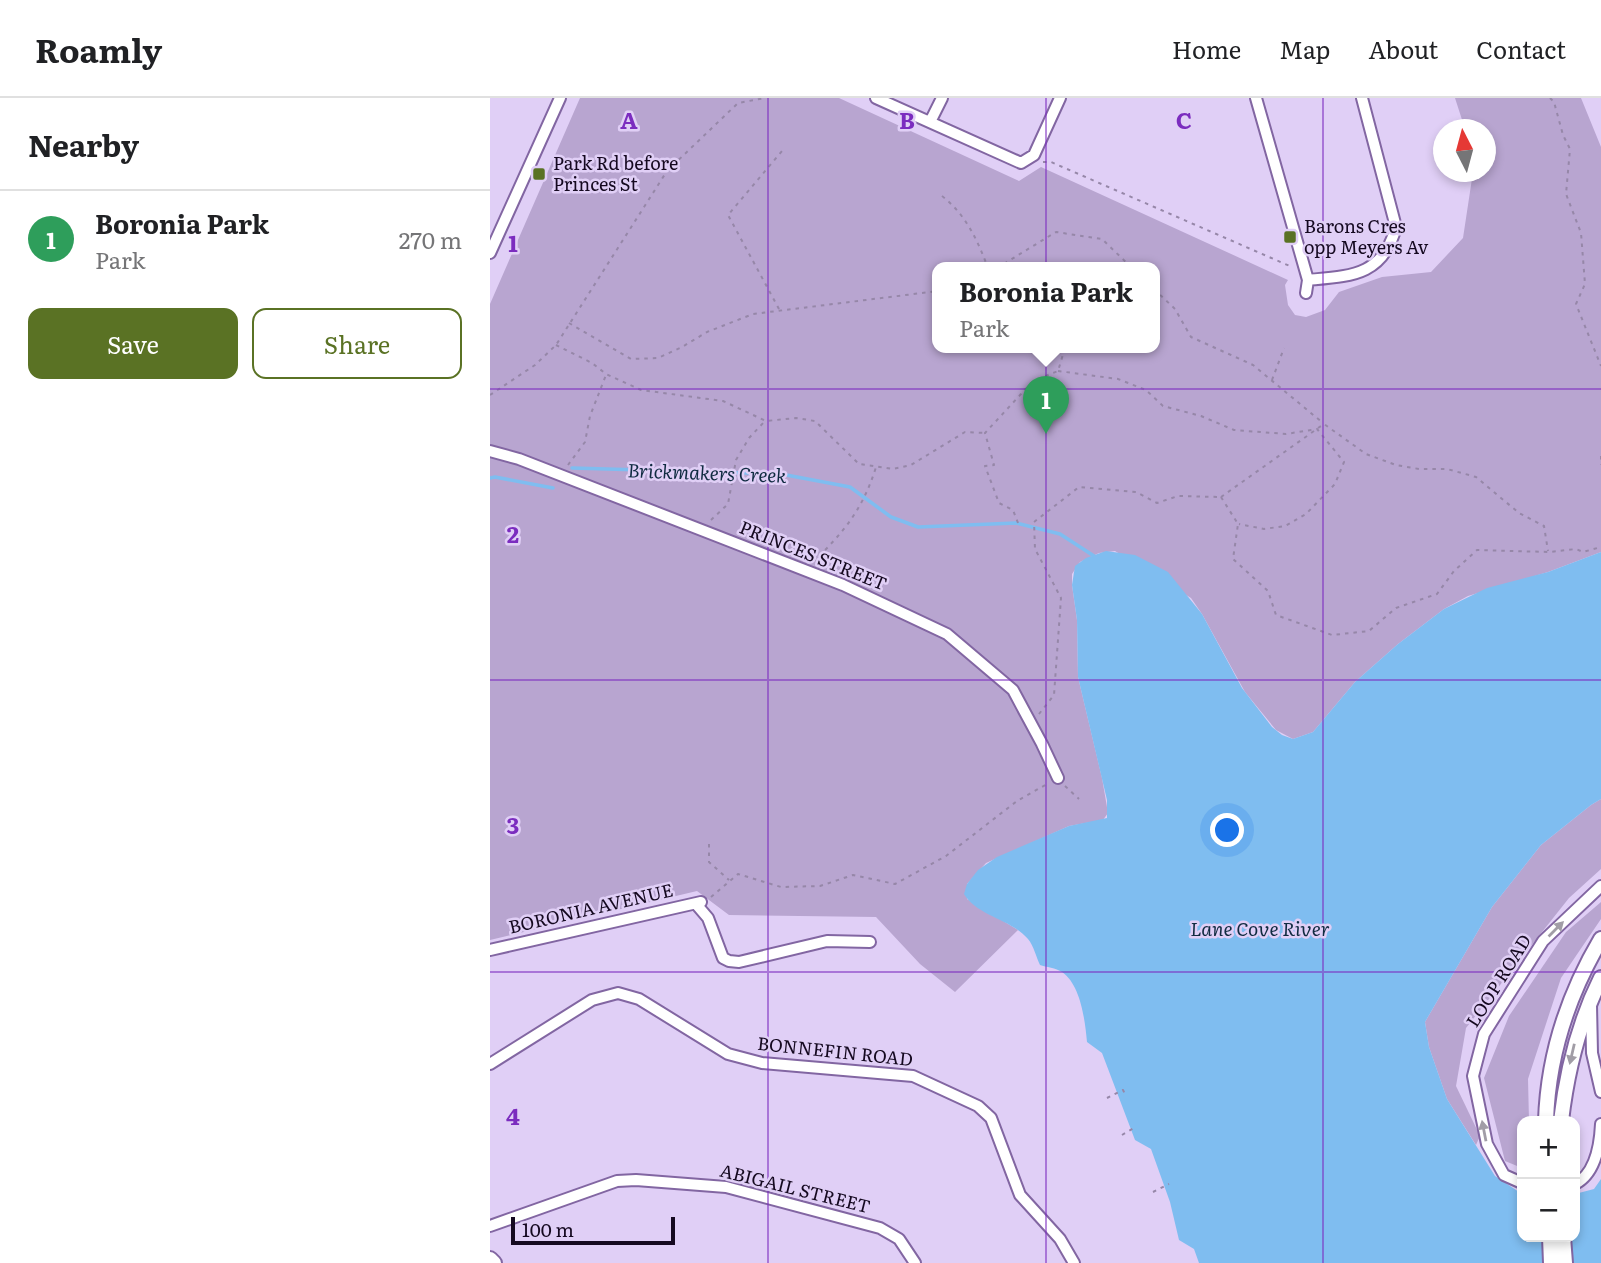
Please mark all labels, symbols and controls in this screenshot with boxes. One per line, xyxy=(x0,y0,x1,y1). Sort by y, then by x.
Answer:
text: Roamly xyxy=(35,24,162,73)
text: Home xyxy=(1172,31,1241,66)
text: Map xyxy=(1279,31,1330,66)
text: About xyxy=(1368,31,1438,66)
text: Contact xyxy=(1476,31,1566,66)
text: A xyxy=(620,102,638,136)
text: B xyxy=(899,102,915,136)
text: C xyxy=(1176,102,1192,136)
north arrow xyxy=(1433,119,1496,182)
text: Nearby xyxy=(28,122,139,166)
place label: Park Rd before Princes St xyxy=(553,149,678,197)
marker: Park Rd before Princes St xyxy=(531,166,547,182)
text: Boronia Park xyxy=(95,203,269,242)
place label: Barons Cres opp Meyers Av xyxy=(1304,212,1429,260)
text: 1 xyxy=(46,222,56,256)
text: 270 m xyxy=(399,222,462,256)
text: 1 xyxy=(508,225,518,259)
marker: Barons Cres opp Meyers Av xyxy=(1282,229,1298,245)
text: Park xyxy=(95,242,145,276)
popup xyxy=(932,262,1160,353)
text: Boronia Park xyxy=(959,271,1133,310)
button: Save xyxy=(28,308,238,379)
button: Share xyxy=(252,308,462,379)
text: Park xyxy=(959,310,1009,344)
pin: 1 xyxy=(1023,376,1069,434)
water label: Brickmakers Creek xyxy=(627,455,788,489)
street label: PRINCES STREET xyxy=(736,513,891,597)
text: 2 xyxy=(507,516,519,550)
text: 3 xyxy=(507,807,519,841)
your location xyxy=(1210,813,1244,847)
street label: BORONIA AVENUE xyxy=(506,875,676,940)
water label: Lane Cove River xyxy=(1190,914,1330,942)
one-way arrow xyxy=(1547,920,1564,937)
street label: LOOP ROAD xyxy=(1458,928,1537,1032)
street label: BONNEFIN ROAD xyxy=(756,1029,914,1072)
one-way arrow xyxy=(1567,1043,1578,1065)
text: 4 xyxy=(506,1098,520,1132)
map controls xyxy=(1517,1116,1580,1242)
button: + xyxy=(1517,1116,1580,1179)
one-way arrow xyxy=(1479,1120,1490,1142)
street label: ABIGAIL STREET xyxy=(717,1156,873,1219)
button: − xyxy=(1517,1179,1580,1242)
scale bar xyxy=(511,1214,676,1246)
text: 100 m xyxy=(522,1215,574,1243)

